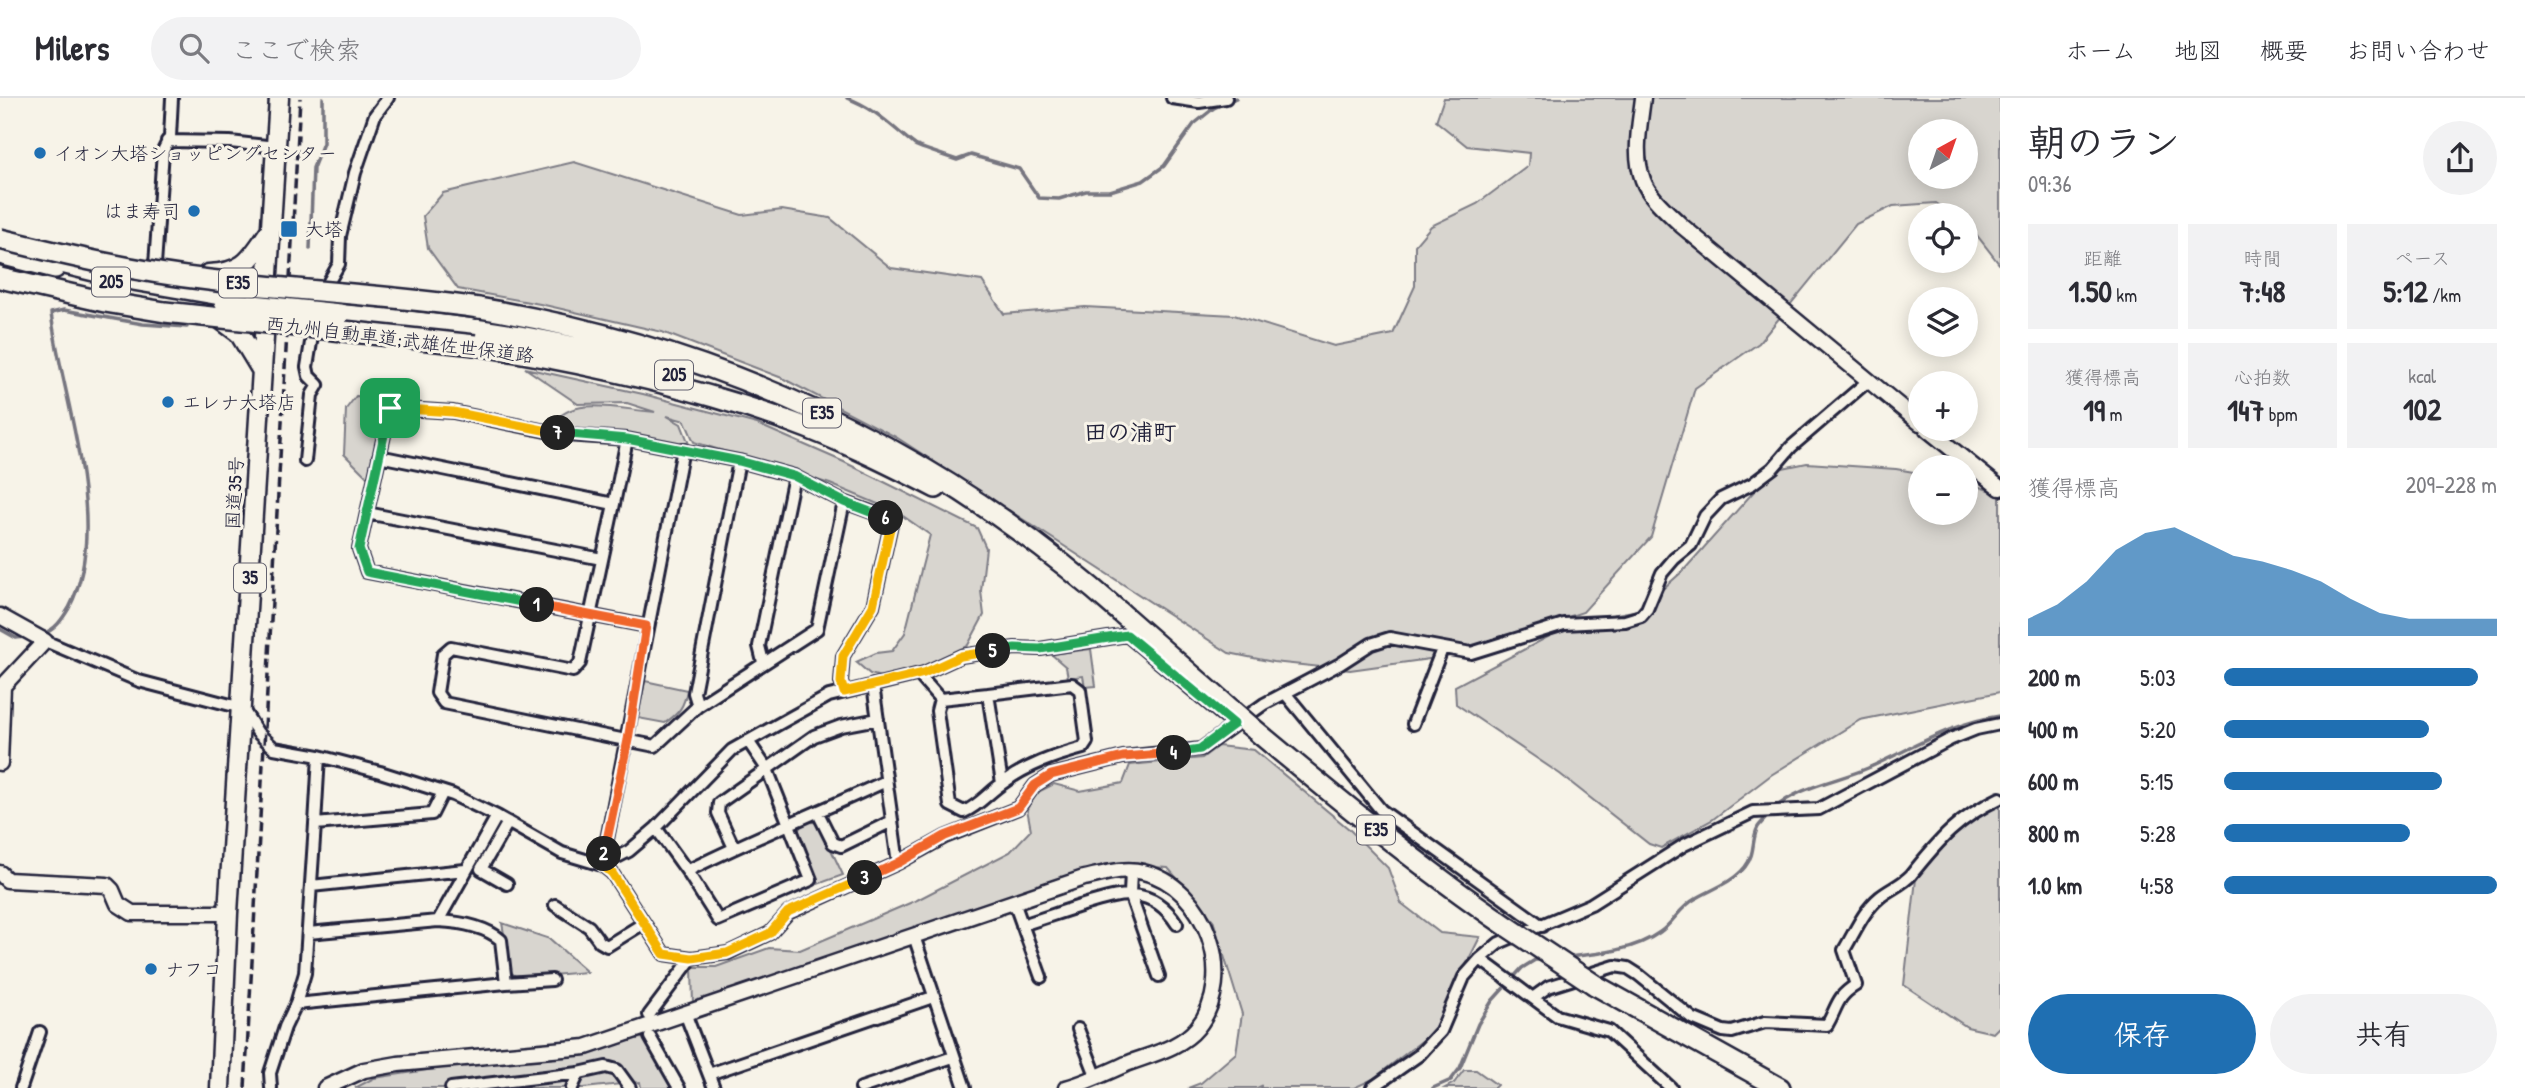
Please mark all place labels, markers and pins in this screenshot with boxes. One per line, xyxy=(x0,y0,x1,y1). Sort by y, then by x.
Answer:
place label: イオン大塔ショッピングセンター xyxy=(54,140,337,166)
marker: イオン大塔ショッピングセンター xyxy=(32,145,48,161)
place label: はま寿司 xyxy=(104,198,180,224)
marker: はま寿司 xyxy=(186,203,202,219)
place label: 大塔 xyxy=(305,216,343,242)
marker: 大塔 xyxy=(279,219,299,239)
pin xyxy=(360,378,420,438)
place label: エレナ大塔店 xyxy=(182,389,296,415)
marker: エレナ大塔店 xyxy=(160,394,176,410)
pin: 7 xyxy=(540,416,576,450)
pin: 6 xyxy=(868,500,903,536)
pin: 1 xyxy=(520,588,554,622)
pin: 5 xyxy=(976,634,1010,668)
pin: 4 xyxy=(1156,736,1192,770)
pin: 2 xyxy=(586,836,622,872)
pin: 3 xyxy=(848,860,882,896)
place label: ナフコ xyxy=(165,956,222,982)
marker: ナフコ xyxy=(143,961,159,977)

